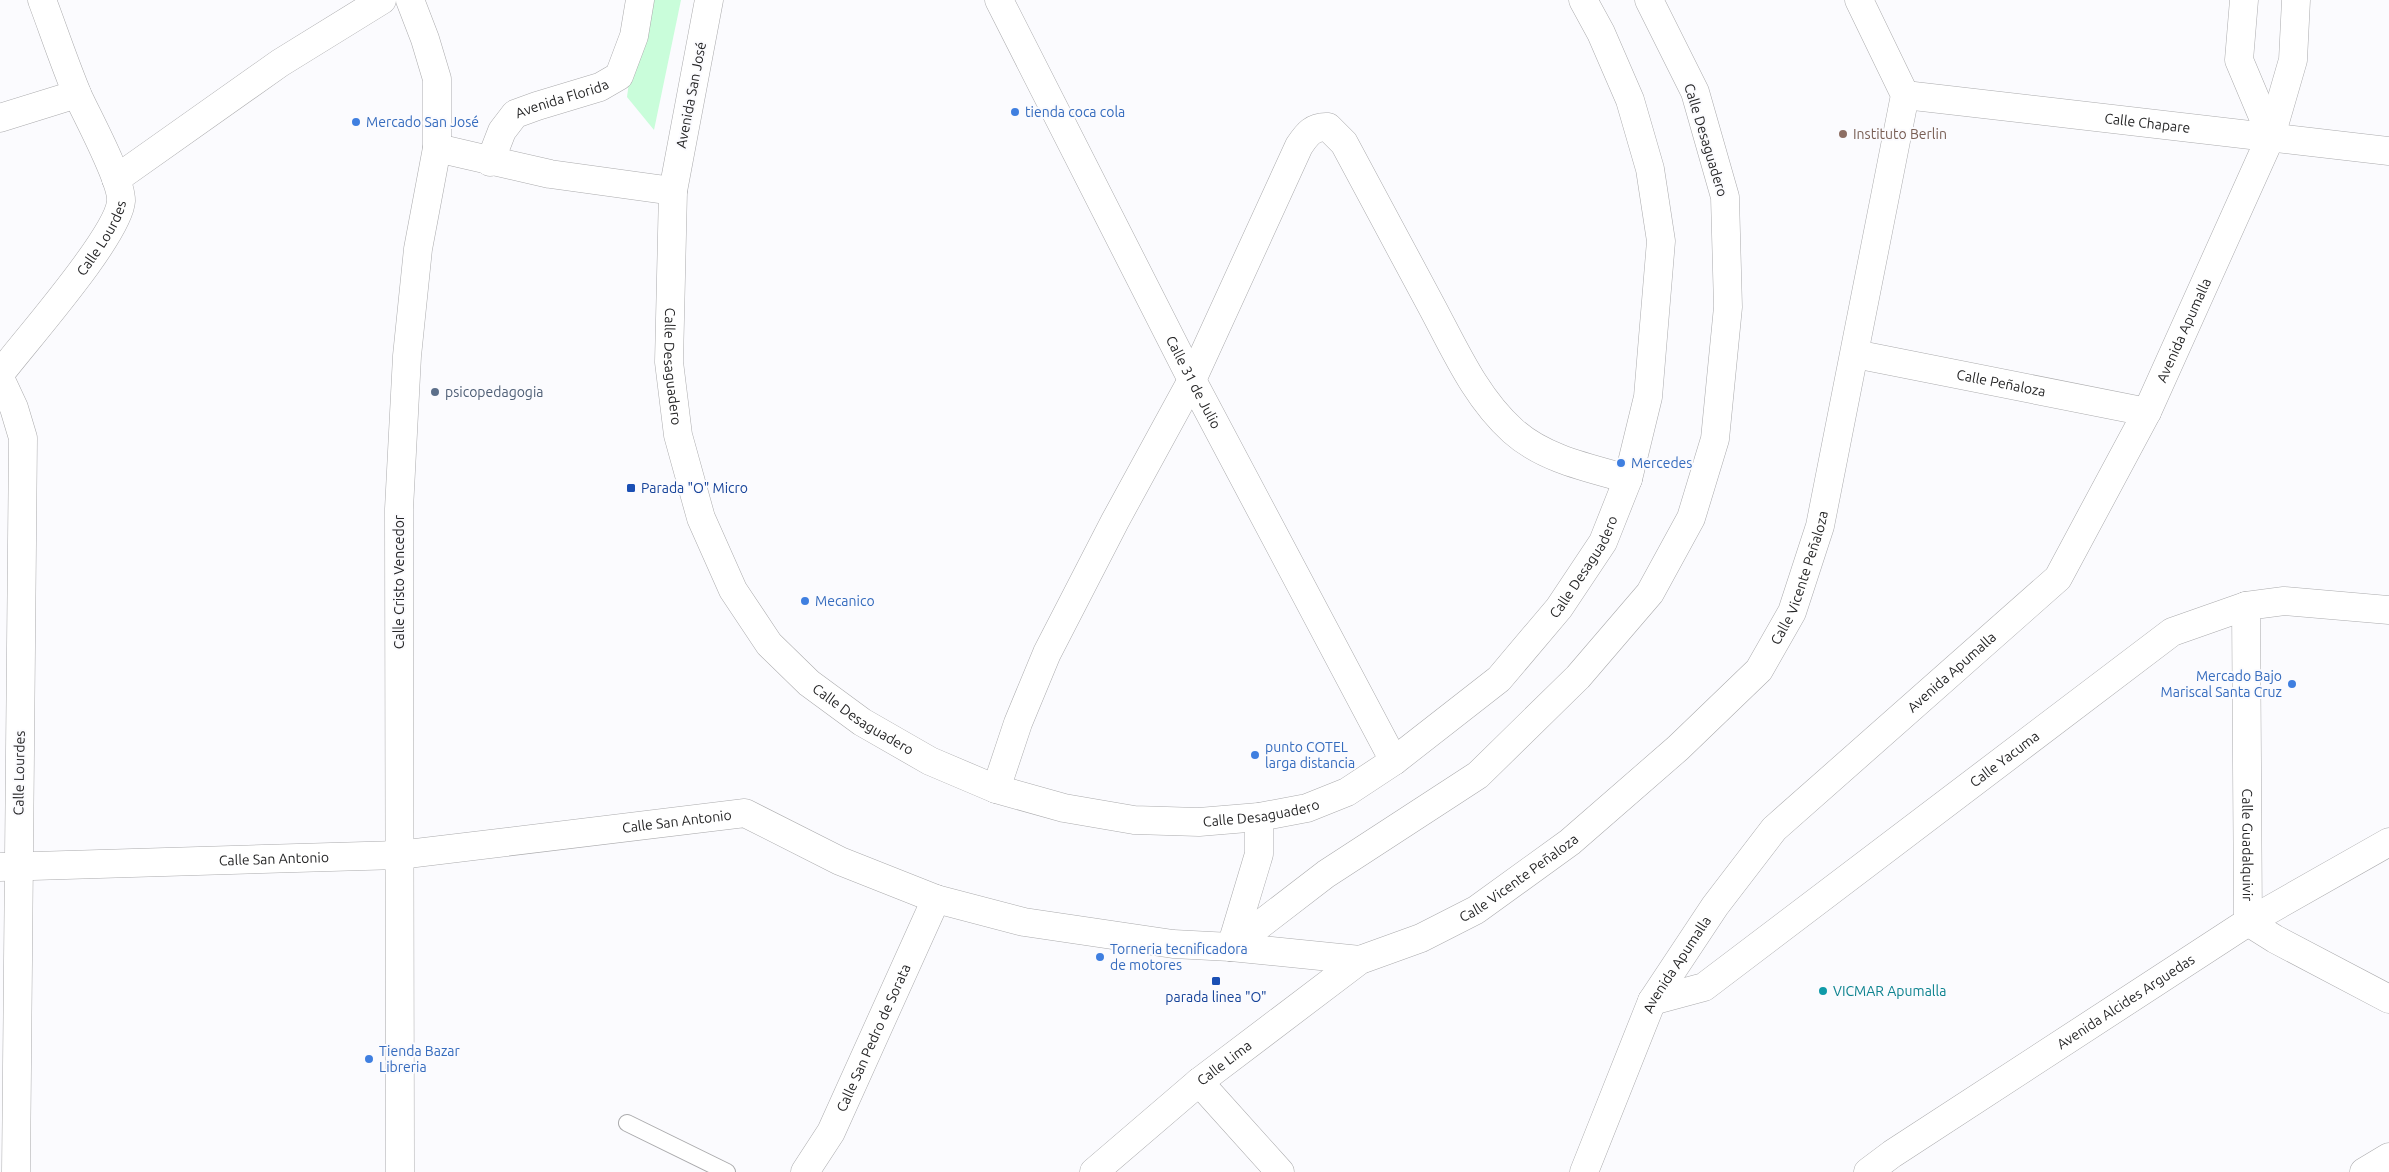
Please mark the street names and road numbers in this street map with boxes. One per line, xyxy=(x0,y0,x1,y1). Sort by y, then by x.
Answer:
street label: Avenida San José xyxy=(673,40,709,150)
street label: Avenida Florida xyxy=(513,76,611,121)
street label: Calle Desaguadero xyxy=(1681,81,1731,199)
street label: Calle Chapare xyxy=(2104,110,2191,136)
street label: Calle Lourdes xyxy=(73,199,129,279)
street label: Avenida Apumalla xyxy=(2153,276,2214,385)
street label: Calle Desaguadero xyxy=(661,308,685,426)
street label: Calle 31 de Julio xyxy=(1163,333,1224,431)
street label: Calle Peñaloza xyxy=(1955,366,2047,400)
street label: Calle Vicente Peñaloza xyxy=(1767,509,1831,647)
street label: Calle Desaguadero xyxy=(1546,513,1621,621)
street label: Calle Cristo Vencedor xyxy=(391,514,407,649)
street label: Avenida Apumalla xyxy=(1904,629,1999,715)
street label: Calle Desaguadero xyxy=(809,680,917,758)
street label: Calle Yacuma xyxy=(1967,728,2042,790)
street label: Calle Lourdes xyxy=(10,731,28,815)
street label: Calle Guadalquivir xyxy=(2239,789,2256,902)
street label: Calle Desaguadero xyxy=(1202,796,1322,830)
street label: Calle San Antonio xyxy=(621,807,732,836)
street label: Calle Vicente Peñaloza xyxy=(1456,831,1581,925)
street label: Calle San Antonio xyxy=(219,849,329,868)
street label: Avenida Apumalla xyxy=(1640,913,1714,1015)
street label: Avenida Alcides Arguedas xyxy=(2054,951,2198,1052)
street label: Calle San Pedro de Sorata xyxy=(833,961,914,1114)
street label: Calle Lima xyxy=(1194,1037,1255,1089)

